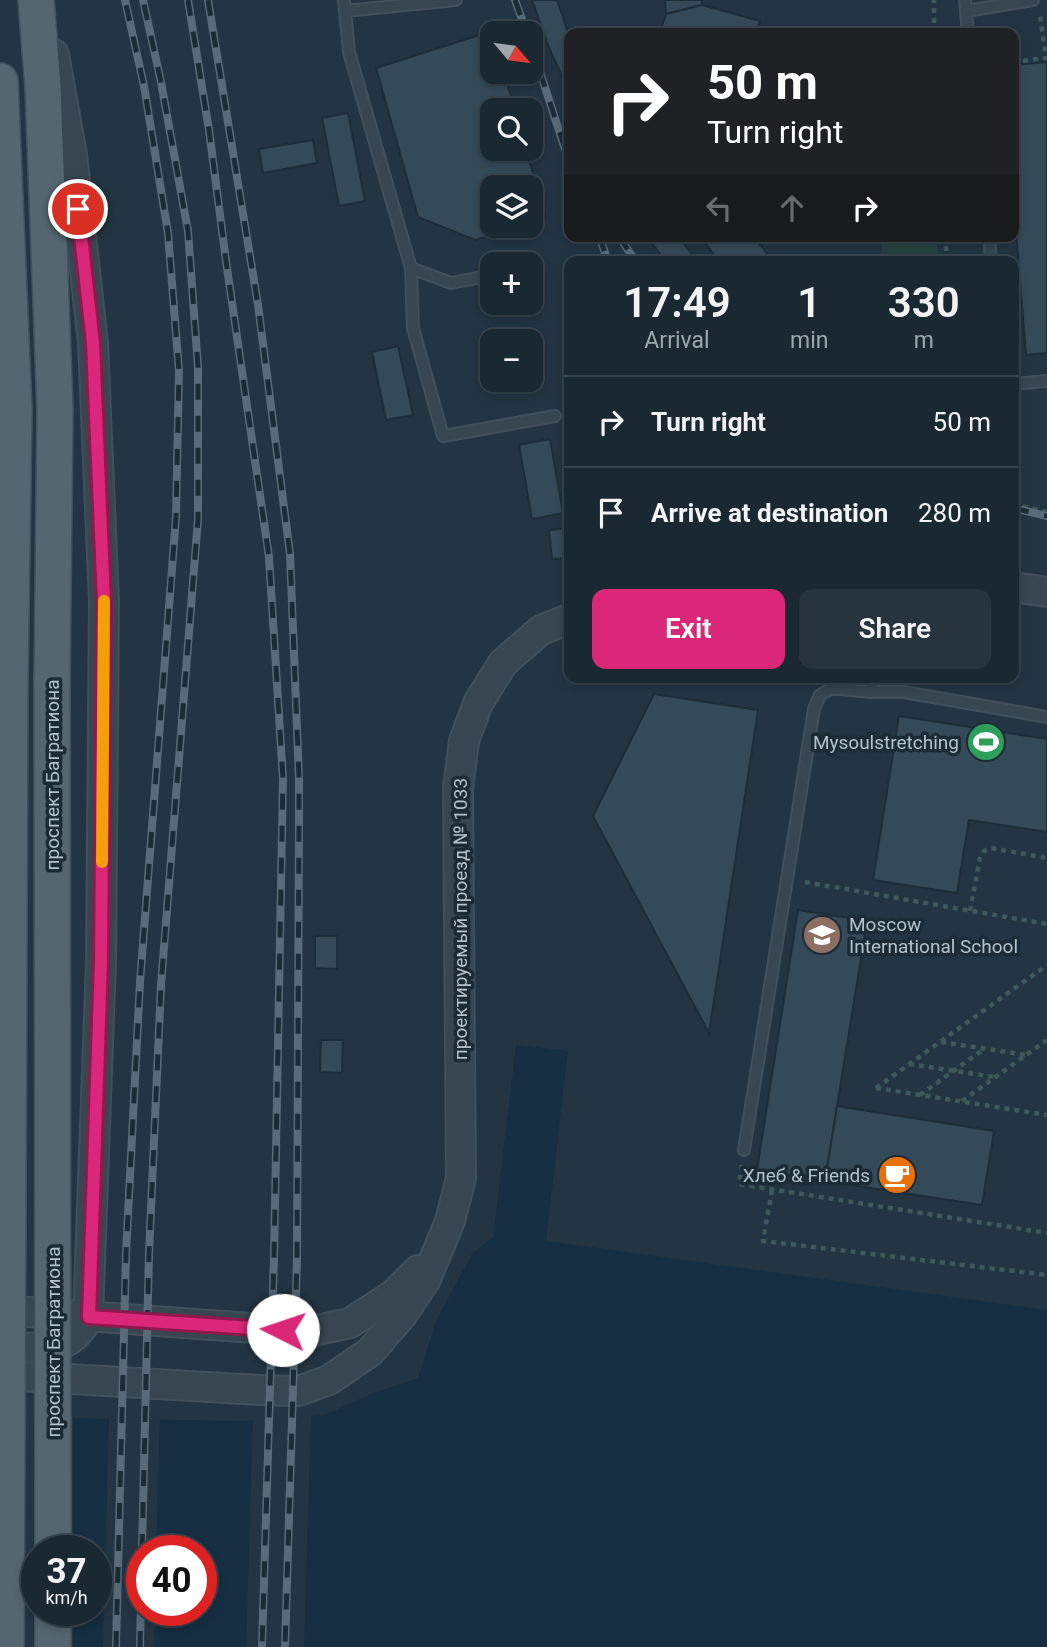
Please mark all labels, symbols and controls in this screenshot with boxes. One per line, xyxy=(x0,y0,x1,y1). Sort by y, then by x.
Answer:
north arrow xyxy=(480,21,542,84)
map controls xyxy=(480,21,543,392)
text: 50 m xyxy=(707,54,818,111)
icon: right xyxy=(592,56,683,147)
button: search xyxy=(480,98,543,161)
text: Turn right xyxy=(707,113,843,151)
button: layers xyxy=(480,175,543,238)
pin xyxy=(48,179,108,239)
icon: left xyxy=(700,189,738,227)
icon: ahead xyxy=(773,189,811,227)
icon: right xyxy=(846,189,884,227)
icon: arrive xyxy=(59,190,97,228)
button: + xyxy=(480,252,543,315)
text: 17:49 xyxy=(623,278,731,327)
text: 1 xyxy=(797,278,821,327)
text: 330 xyxy=(888,278,960,327)
text: Arrival xyxy=(644,327,710,354)
text: min xyxy=(790,327,828,354)
text: m xyxy=(914,327,934,354)
button: − xyxy=(480,329,543,392)
icon: right xyxy=(592,403,630,441)
text: Turn right xyxy=(651,407,766,437)
text: 50 m xyxy=(933,407,991,437)
icon: arrive xyxy=(592,494,630,532)
text: Arrive at destination xyxy=(651,498,888,528)
text: 280 m xyxy=(918,498,991,528)
button: Exit xyxy=(592,589,785,669)
button: Share xyxy=(799,589,991,669)
street label: проспект Багратиона xyxy=(41,680,64,870)
sports icon: Mysoulstretching xyxy=(965,721,1007,763)
place label: Mysoulstretching xyxy=(813,731,959,754)
street label: проектируемый проезд № 1033 xyxy=(449,778,472,1060)
place label: Moscow International School xyxy=(849,913,1018,958)
school or university icon: Moscow International School xyxy=(801,914,843,956)
cafe icon: Хлеб & Friends xyxy=(876,1154,918,1196)
place label: Хлеб & Friends xyxy=(743,1164,870,1187)
street label: проспект Багратиона xyxy=(42,1247,65,1437)
position arrow xyxy=(246,1293,320,1367)
speed limit sign: 40 xyxy=(126,1535,217,1626)
text: 37 xyxy=(46,1551,87,1592)
text: km/h xyxy=(45,1587,88,1608)

